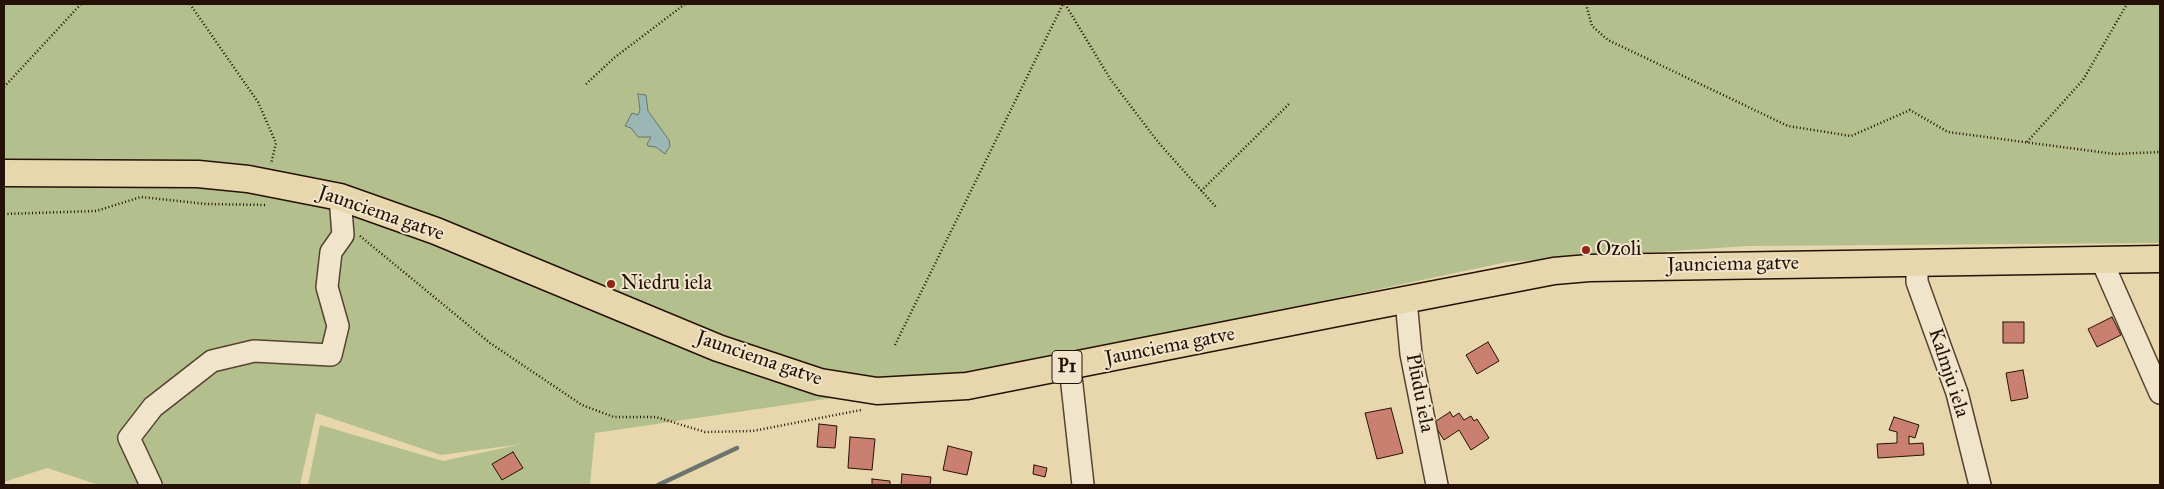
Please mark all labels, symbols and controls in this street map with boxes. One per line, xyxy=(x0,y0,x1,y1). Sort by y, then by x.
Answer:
street label: Jaunciema gatve xyxy=(315,181,447,247)
place label: Ozoli xyxy=(1596,238,1642,262)
marker: Ozoli xyxy=(1580,244,1592,256)
street label: Jaunciema gatve xyxy=(1667,252,1799,278)
place label: Niedru iela xyxy=(621,272,712,296)
marker: Niedru iela xyxy=(605,278,617,290)
street label: Jaunciema gatve xyxy=(1103,323,1237,371)
street label: Kalmju iela xyxy=(1922,325,1974,421)
street label: Jaunciema gatve xyxy=(693,326,825,392)
road number: P1 xyxy=(1052,351,1082,384)
street label: Plūdu iela xyxy=(1400,351,1438,435)

